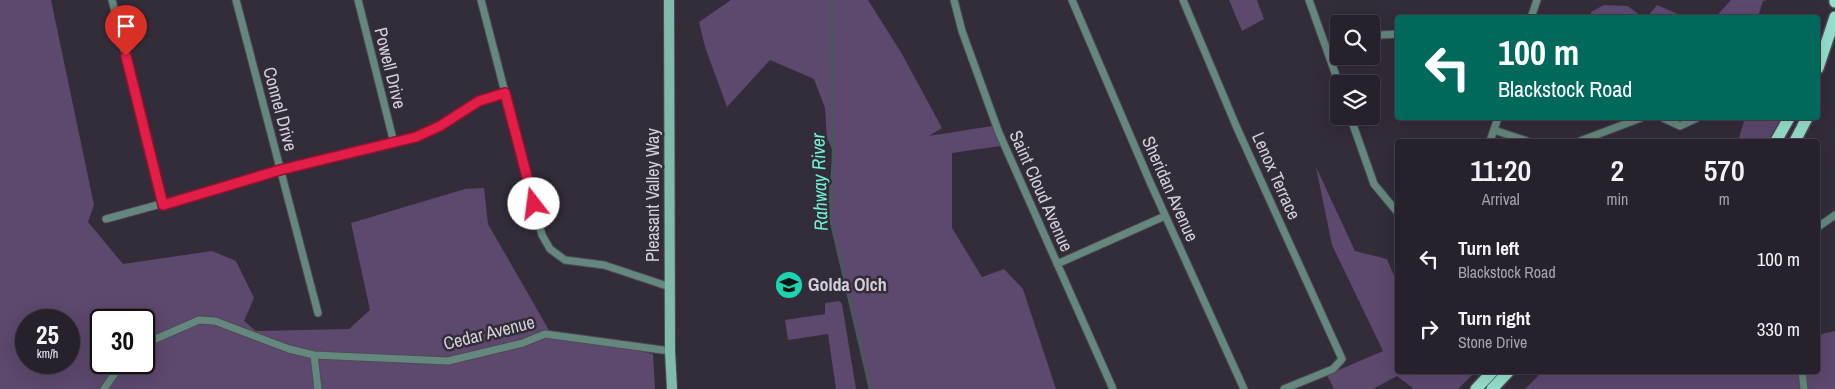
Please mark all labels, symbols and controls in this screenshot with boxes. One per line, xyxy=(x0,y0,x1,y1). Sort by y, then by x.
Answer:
pin xyxy=(105,5,147,56)
icon: arrive xyxy=(112,12,140,40)
map controls xyxy=(1330,15,1380,125)
button: search xyxy=(1330,15,1380,65)
street label: Powell Drive xyxy=(368,25,413,111)
text: 100 m xyxy=(1498,29,1579,76)
icon: left xyxy=(1415,35,1480,100)
street label: Connel Drive xyxy=(257,64,304,154)
text: Blackstock Road xyxy=(1498,74,1632,104)
button: layers xyxy=(1330,75,1380,125)
street label: Saint Cloud Avenue xyxy=(1004,126,1079,255)
street label: Pleasant Valley Way xyxy=(640,128,665,262)
street label: Lenox Terrace xyxy=(1246,128,1307,223)
water label: Rahway River xyxy=(804,132,834,231)
street label: Sheridan Avenue xyxy=(1136,132,1205,246)
text: 11:20 xyxy=(1470,150,1531,190)
text: 2 xyxy=(1611,150,1624,190)
text: 570 xyxy=(1704,150,1745,190)
position arrow xyxy=(507,177,559,229)
text: Arrival xyxy=(1482,188,1520,210)
text: min xyxy=(1607,188,1628,210)
text: m xyxy=(1719,188,1730,210)
text: Turn left xyxy=(1458,235,1519,261)
icon: left xyxy=(1415,245,1443,273)
text: 100 m xyxy=(1757,246,1800,272)
text: Blackstock Road xyxy=(1458,261,1556,283)
school or university icon: Golda Olch xyxy=(774,270,804,300)
place label: Golda Olch xyxy=(808,272,887,297)
text: Turn right xyxy=(1458,305,1530,331)
speed limit sign: 30 xyxy=(90,309,155,374)
street label: Cedar Avenue xyxy=(441,309,537,356)
icon: right xyxy=(1415,315,1443,343)
text: 330 m xyxy=(1757,316,1800,342)
text: 25 xyxy=(36,318,59,352)
text: Stone Drive xyxy=(1458,331,1527,353)
text: km/h xyxy=(37,346,58,362)

